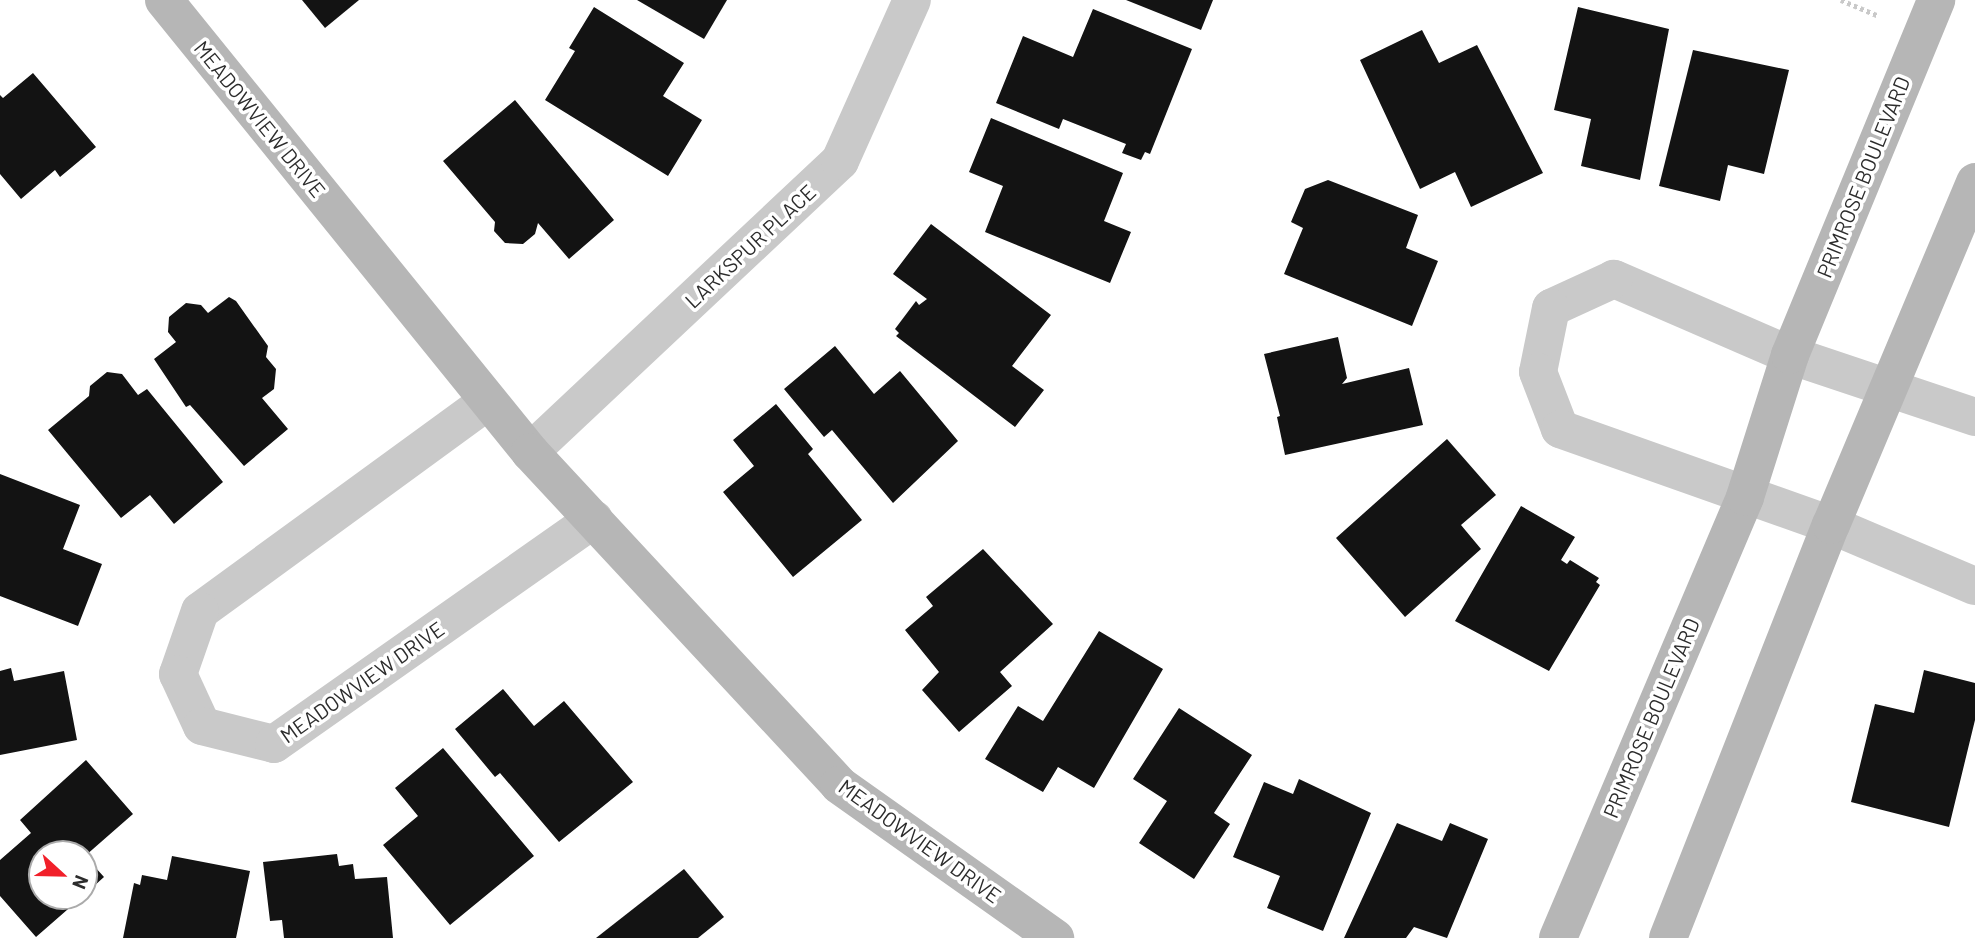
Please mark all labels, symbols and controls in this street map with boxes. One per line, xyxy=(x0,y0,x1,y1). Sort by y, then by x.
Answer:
street label: MEADOWVIEW DRIVE xyxy=(189,36,331,202)
street label: PRIMROSE BOULEVARD xyxy=(1811,73,1915,281)
street label: LARKSPUR PLACE xyxy=(679,179,821,313)
street label: PRIMROSE BOULEVARD xyxy=(1597,614,1705,822)
street label: MEADOWVIEW DRIVE xyxy=(275,616,449,748)
street label: MEADOWVIEW DRIVE xyxy=(834,774,1006,908)
north arrow xyxy=(28,840,98,910)
text: N xyxy=(68,872,94,892)

